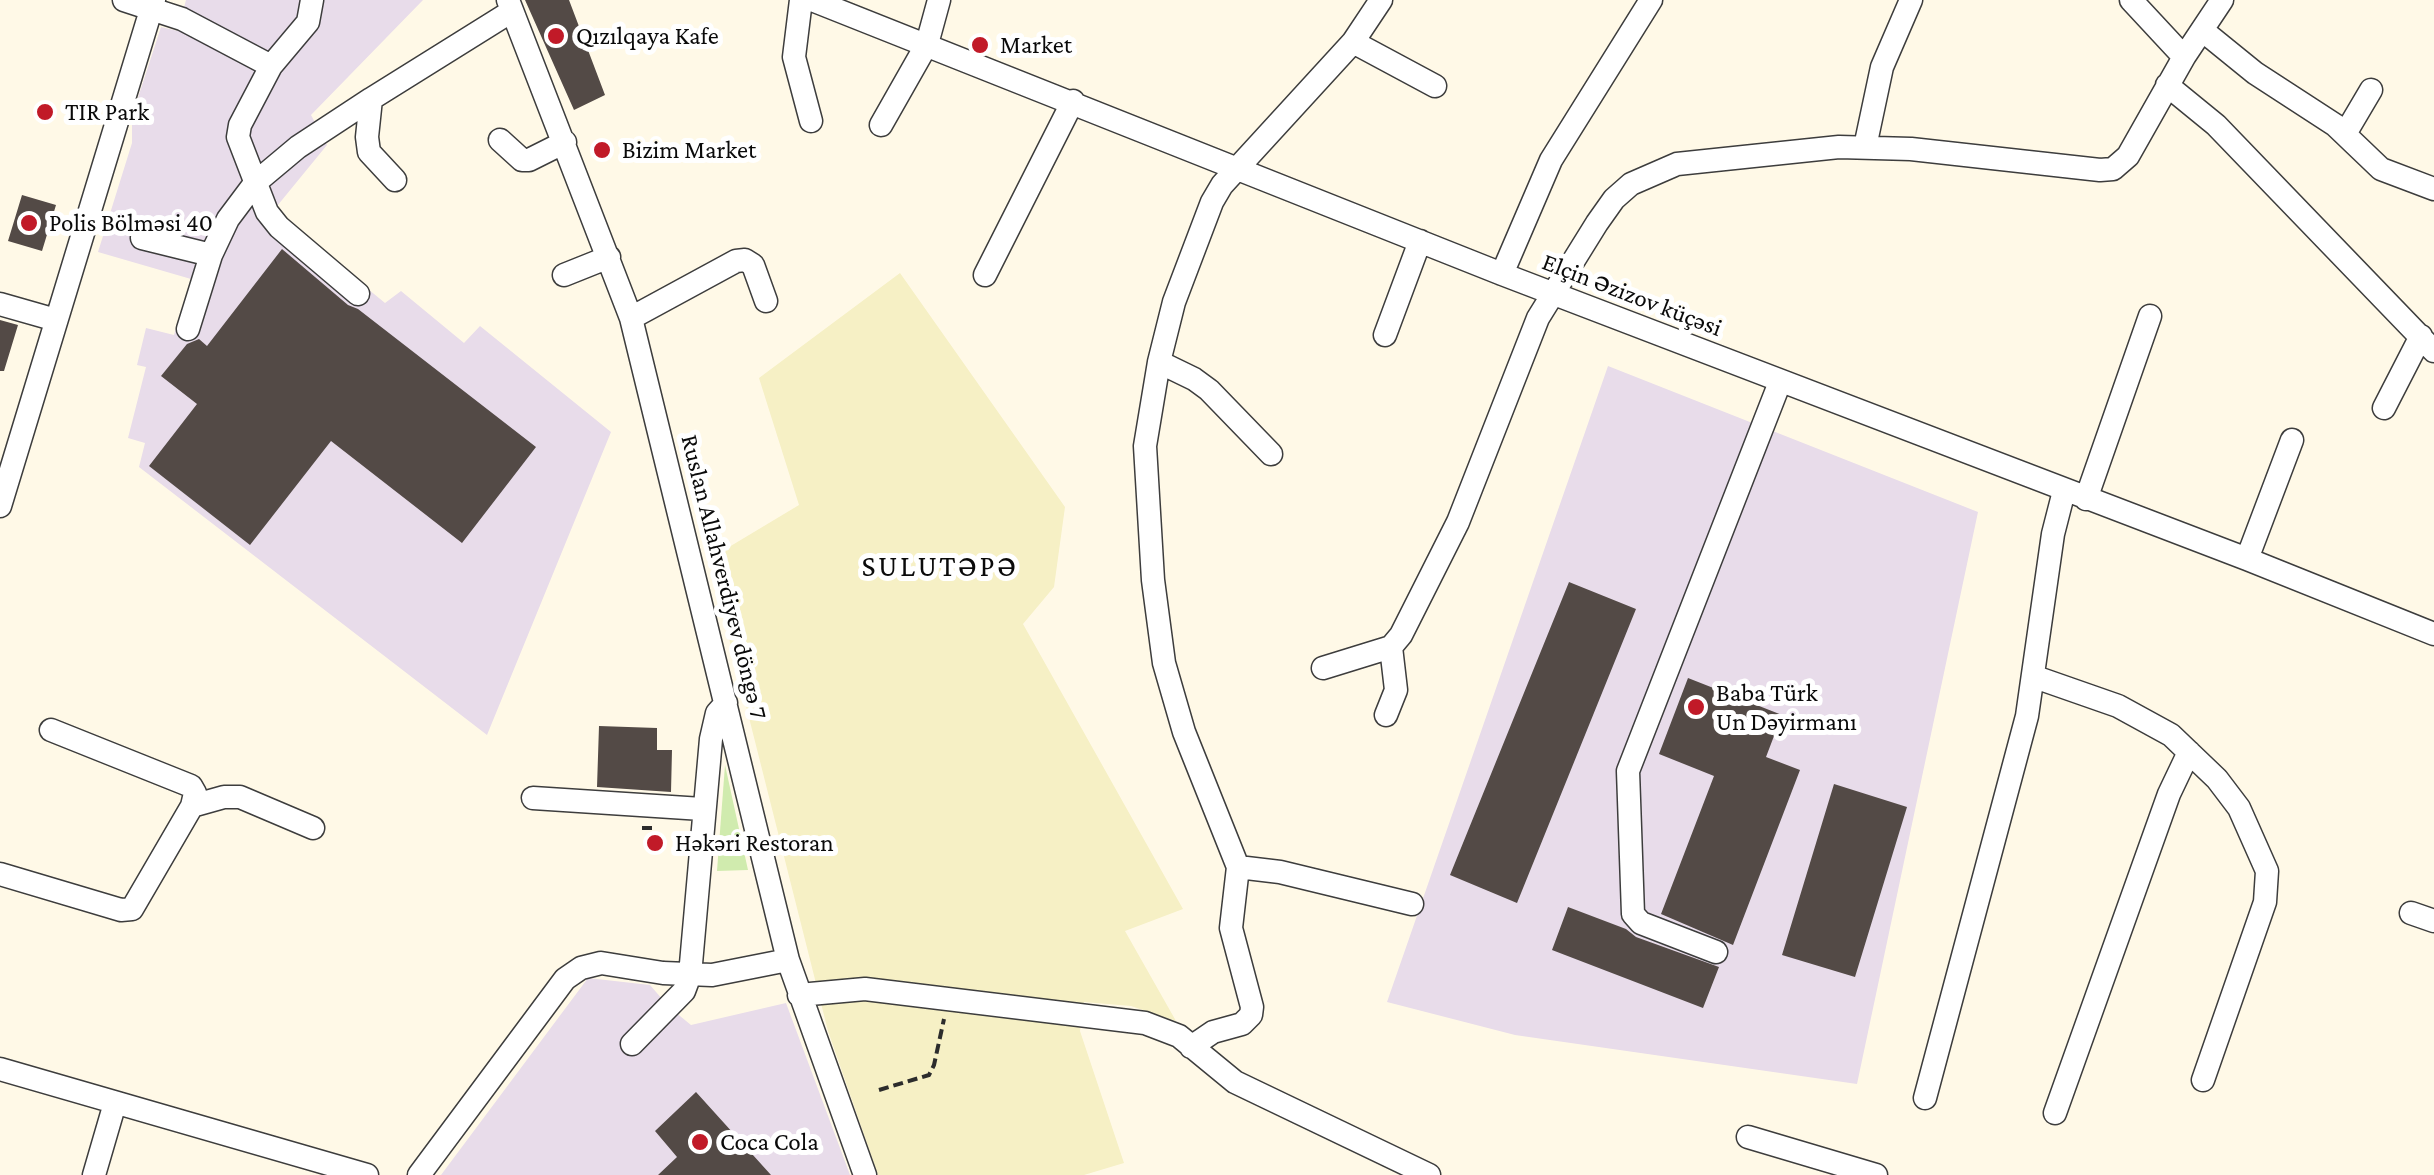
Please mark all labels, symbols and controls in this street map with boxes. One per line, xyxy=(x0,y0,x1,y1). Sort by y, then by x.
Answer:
place label: Qızılqaya Kafe xyxy=(576,21,719,51)
marker: Qızılqaya Kafe xyxy=(545,25,567,47)
place label: Market xyxy=(1000,30,1072,60)
marker: Market xyxy=(969,34,991,56)
place label: TIR Park xyxy=(65,97,149,127)
marker: TIR Park xyxy=(34,101,56,123)
place label: Bizim Market xyxy=(622,135,756,165)
marker: Bizim Market xyxy=(591,139,613,161)
place label: Polis Bölməsi 40 xyxy=(49,208,213,238)
marker: Polis Bölməsi 40 xyxy=(18,212,40,234)
street label: Elçin Əzizov küçəsi xyxy=(1538,247,1726,343)
street label: Ruslan Allahverdiyev döngə 7 xyxy=(674,432,774,722)
district label: SULUTƏPƏ xyxy=(862,549,1018,585)
place label: Baba Türk Un Dəyirmanı xyxy=(1716,678,1857,737)
marker: Baba Türk Un Dəyirmanı xyxy=(1685,696,1707,718)
place label: Həkəri Restoran xyxy=(675,828,834,858)
marker: Həkəri Restoran xyxy=(644,832,666,854)
place label: Coca Cola xyxy=(720,1127,819,1157)
marker: Coca Cola xyxy=(689,1131,711,1153)

